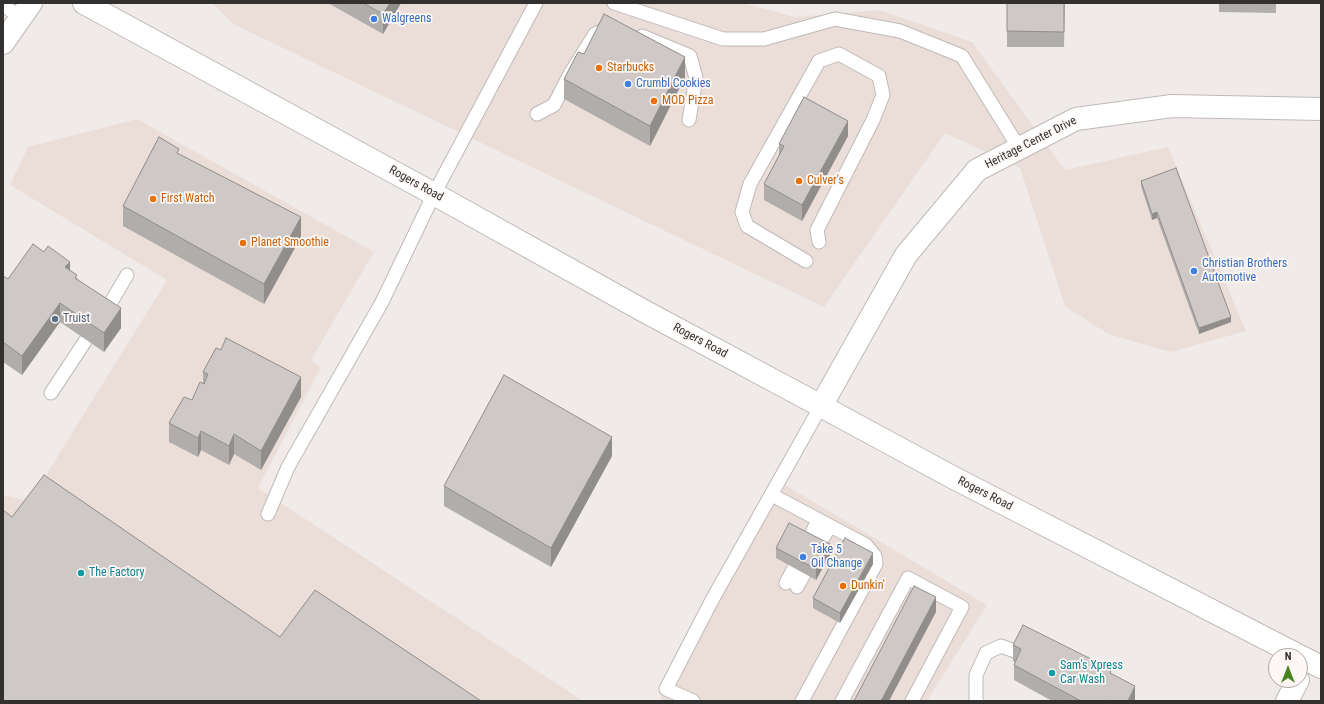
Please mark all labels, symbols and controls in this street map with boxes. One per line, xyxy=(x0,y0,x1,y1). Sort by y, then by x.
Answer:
place label: Walgreens xyxy=(382,12,431,26)
marker: Walgreens xyxy=(369,14,379,24)
place label: Starbucks xyxy=(607,61,654,75)
marker: Starbucks xyxy=(594,63,604,73)
place label: Crumbl Cookies xyxy=(636,77,711,91)
marker: Crumbl Cookies xyxy=(623,79,633,89)
place label: MOD Pizza xyxy=(662,94,714,108)
marker: MOD Pizza xyxy=(649,96,659,106)
street label: Heritage Center Drive xyxy=(983,114,1079,172)
street label: Rogers Road xyxy=(386,163,446,205)
place label: Culver's xyxy=(807,174,844,188)
marker: Culver's xyxy=(794,176,804,186)
place label: First Watch xyxy=(161,192,215,206)
marker: First Watch xyxy=(148,194,158,204)
place label: Planet Smoothie xyxy=(251,236,329,250)
marker: Planet Smoothie xyxy=(238,238,248,248)
place label: Christian Brothers Automotive xyxy=(1202,257,1287,285)
marker: Christian Brothers Automotive xyxy=(1189,266,1199,276)
place label: Truist xyxy=(63,312,90,326)
marker: Truist xyxy=(50,314,60,324)
street label: Rogers Road xyxy=(670,321,730,361)
street label: Rogers Road xyxy=(955,474,1015,514)
place label: Take 5 Oil Change xyxy=(811,543,862,571)
marker: Take 5 Oil Change xyxy=(798,552,808,562)
place label: The Factory xyxy=(89,566,144,580)
marker: The Factory xyxy=(76,568,86,578)
place label: Dunkin' xyxy=(851,579,885,593)
marker: Dunkin' xyxy=(838,581,848,591)
north arrow xyxy=(1268,648,1308,688)
text: N xyxy=(1285,650,1291,663)
place label: Sam's Xpress Car Wash xyxy=(1060,659,1123,687)
marker: Sam's Xpress Car Wash xyxy=(1047,668,1057,678)

